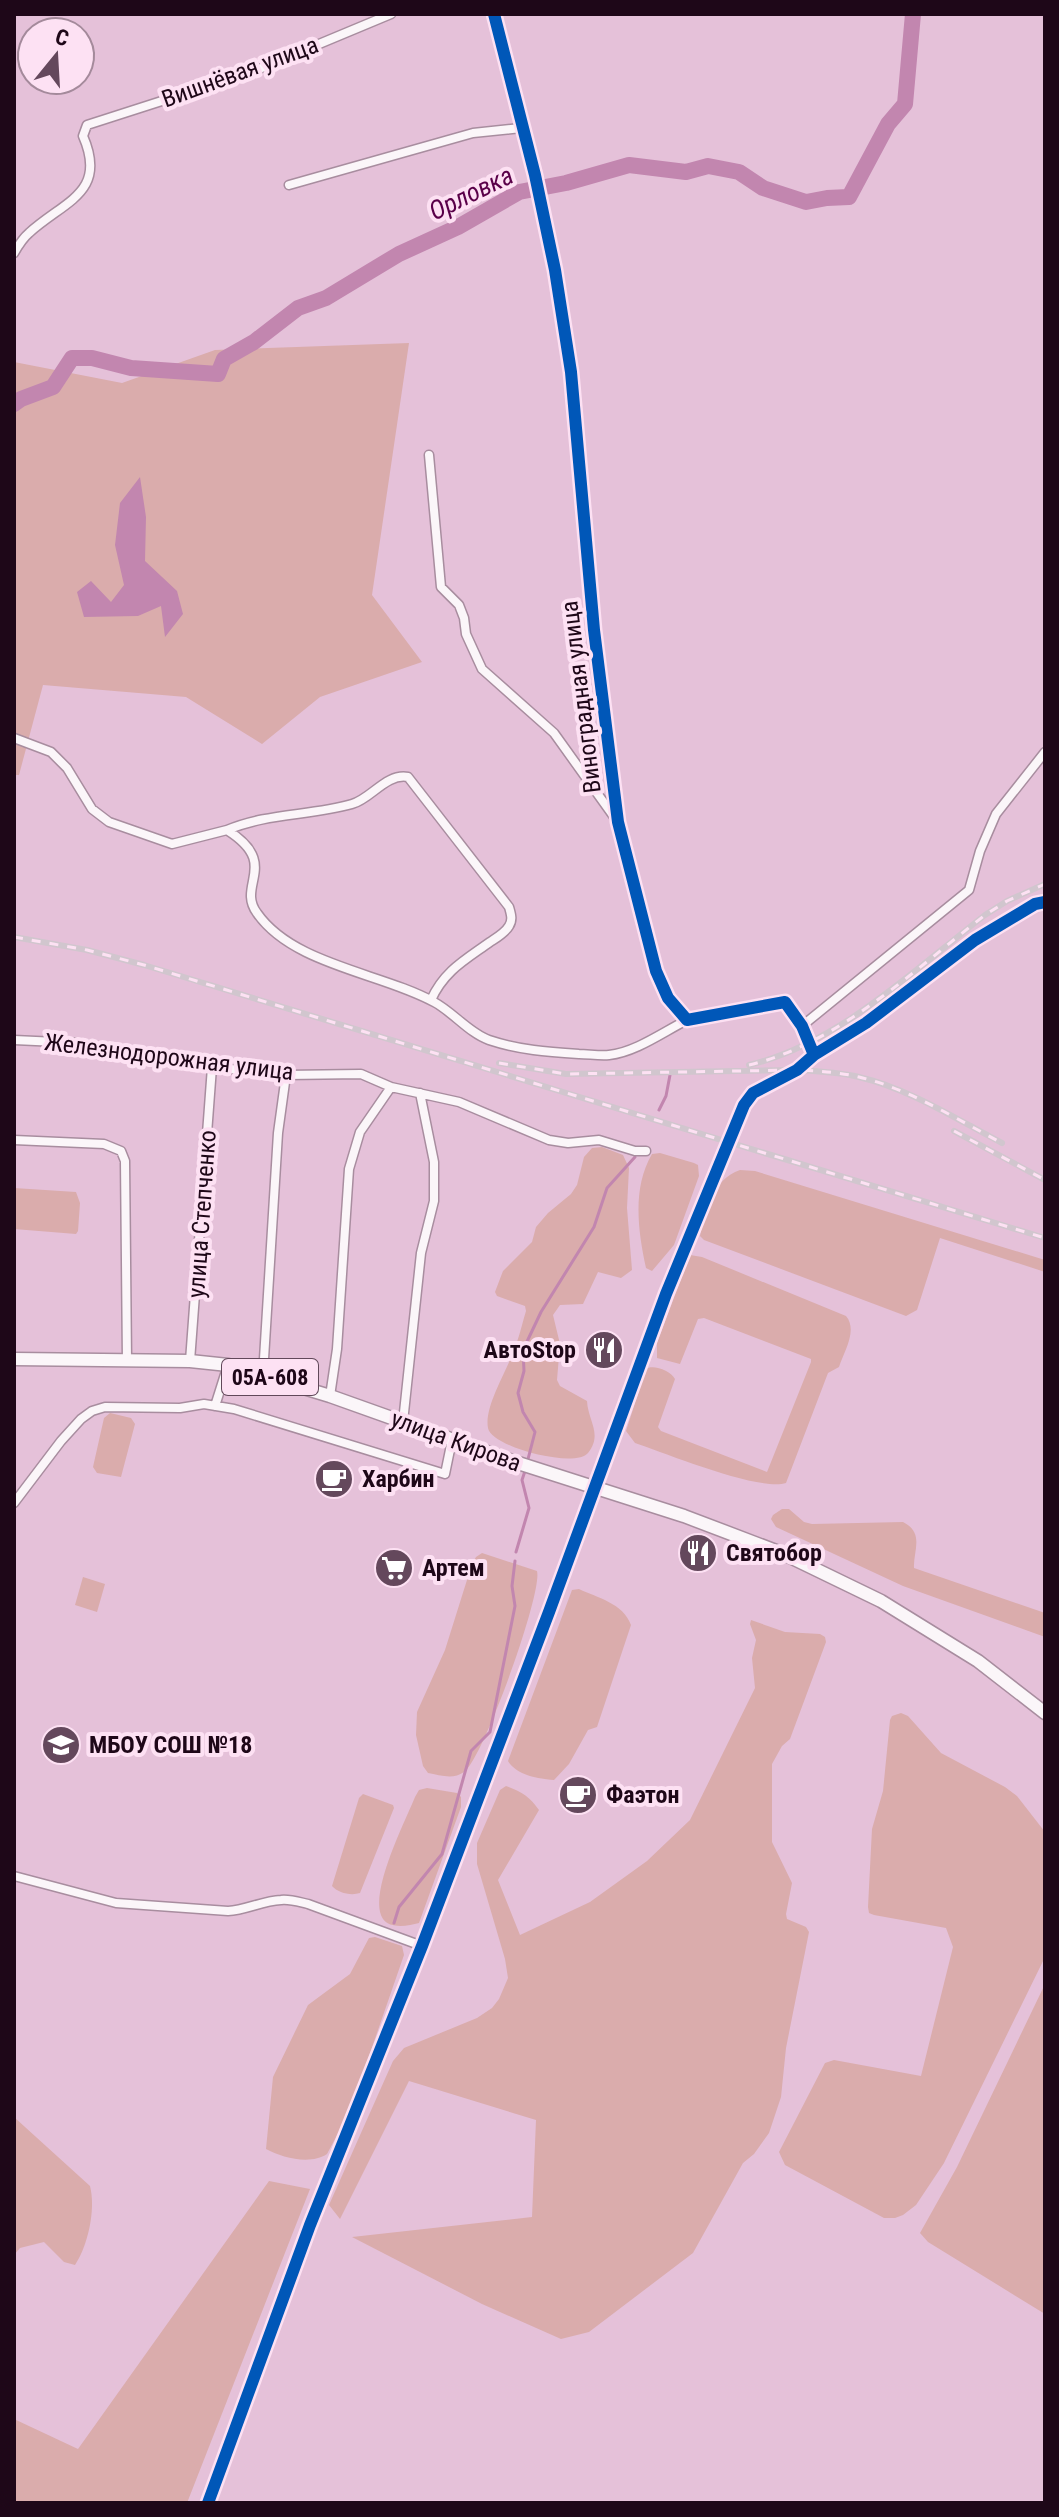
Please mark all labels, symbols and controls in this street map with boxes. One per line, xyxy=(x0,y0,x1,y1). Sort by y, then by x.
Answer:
north arrow xyxy=(16,16,96,96)
text: С xyxy=(52,24,72,51)
street label: Вишнёвая улица xyxy=(158,31,322,113)
water label: Орловка xyxy=(424,160,518,226)
street label: Виноградная улица xyxy=(555,599,607,795)
street label: Железнодорожная улица xyxy=(43,1028,295,1086)
street label: улица Степченко xyxy=(182,1129,222,1299)
restaurant icon: АвтоStop xyxy=(583,1329,625,1371)
place label: АвтоStop xyxy=(484,1336,576,1364)
road number: 05А-608 xyxy=(222,1359,318,1395)
street label: улица Кирова xyxy=(387,1405,525,1477)
cafe icon: Харбин xyxy=(313,1458,355,1500)
place label: Харбин xyxy=(362,1465,434,1493)
restaurant icon: Святобор xyxy=(677,1532,719,1574)
place label: Святобор xyxy=(726,1539,822,1567)
supermarket icon: Артем xyxy=(373,1547,415,1589)
place label: Артем xyxy=(422,1554,485,1582)
school or university icon: МБОУ СОШ №18 xyxy=(40,1724,82,1766)
place label: МБОУ СОШ №18 xyxy=(89,1731,252,1759)
cafe icon: Фаэтон xyxy=(557,1774,599,1816)
place label: Фаэтон xyxy=(606,1781,680,1809)

